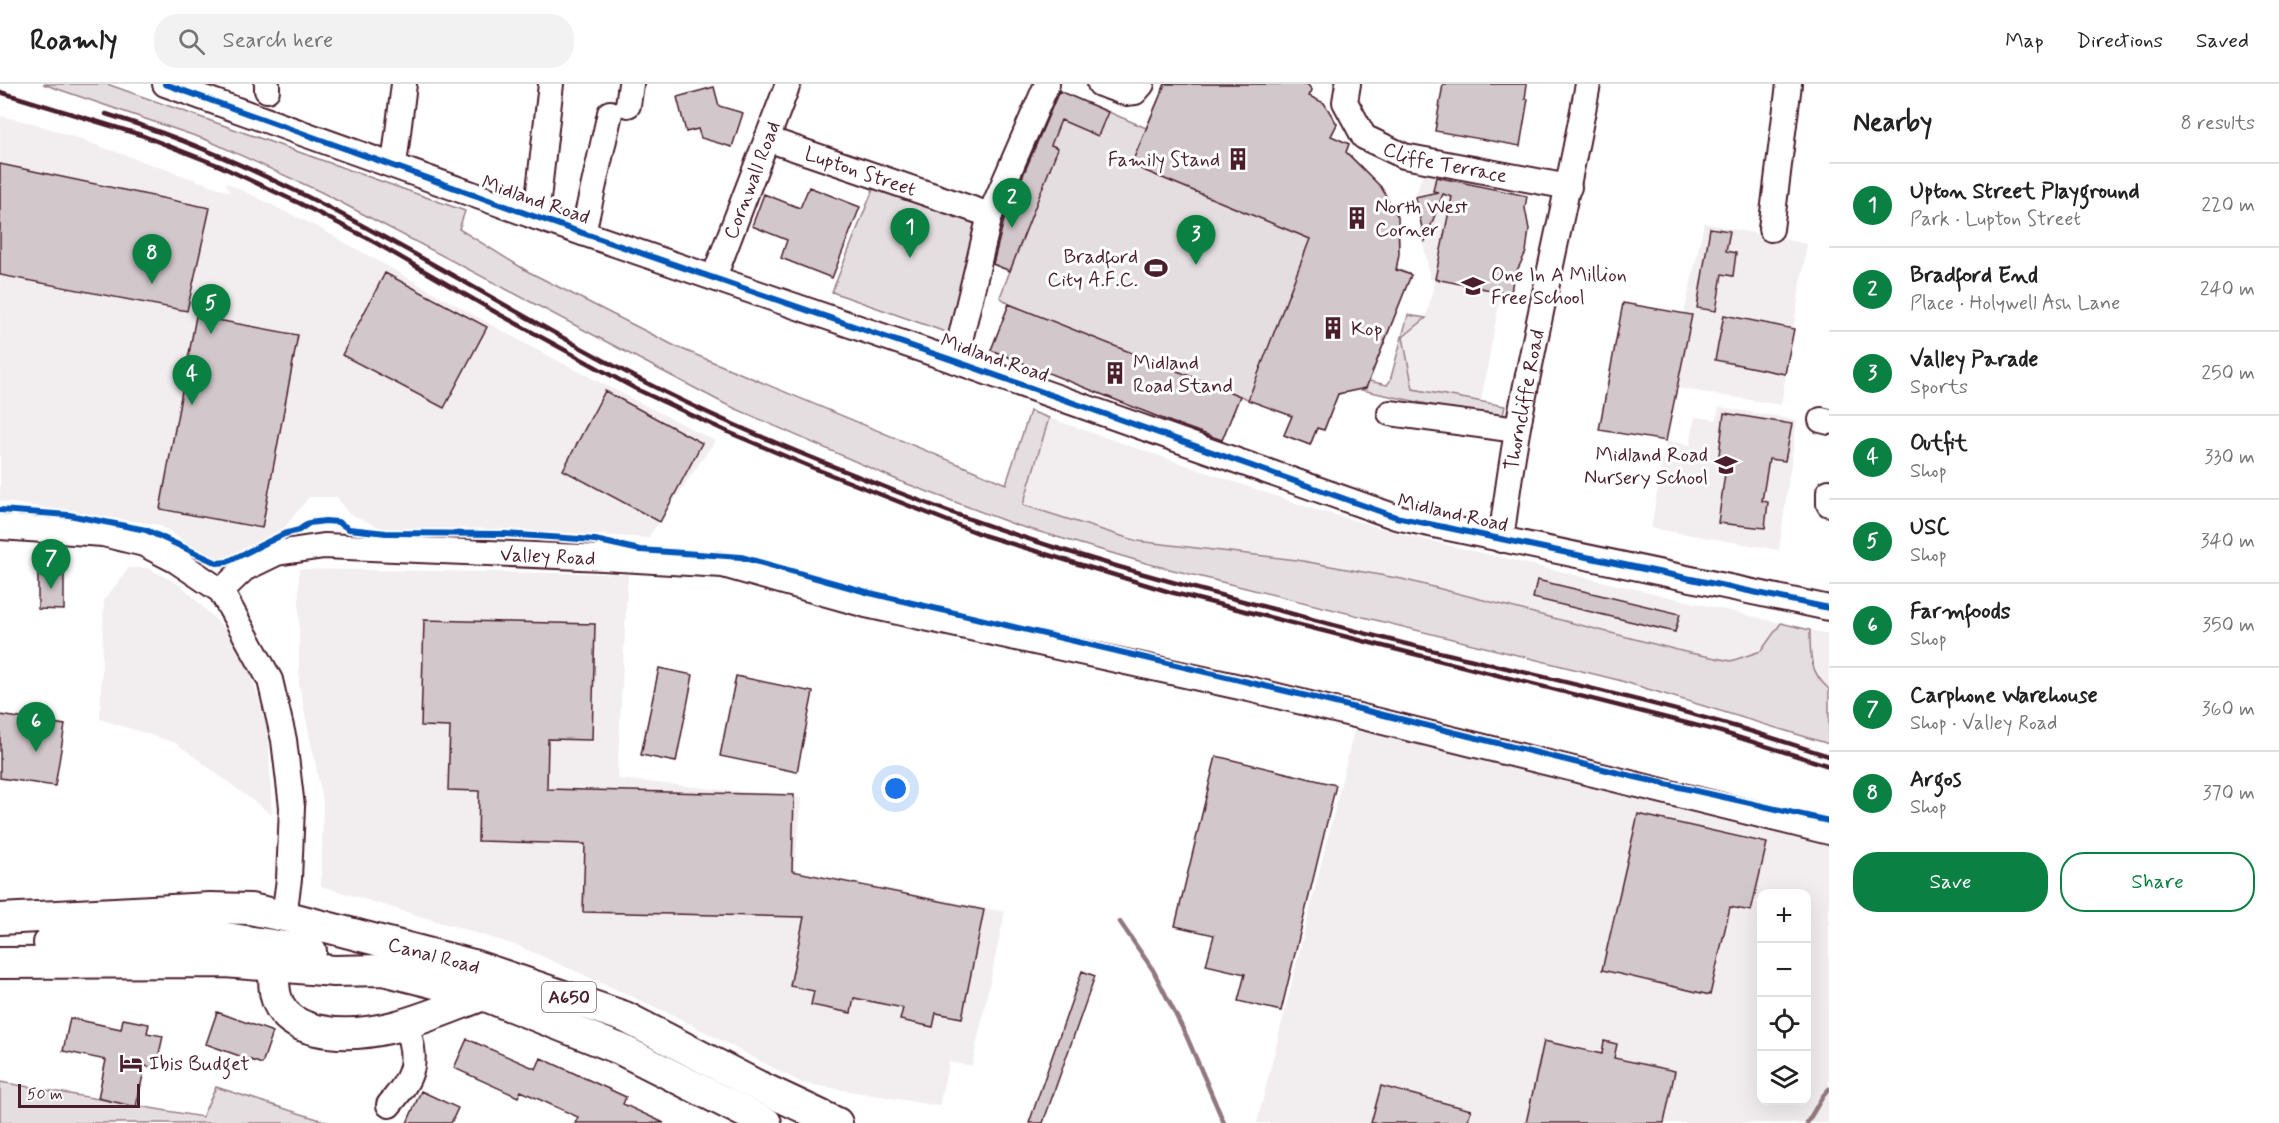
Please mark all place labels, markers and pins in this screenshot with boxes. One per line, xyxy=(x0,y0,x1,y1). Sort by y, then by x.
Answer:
building icon: Family Stand xyxy=(1225,146,1251,172)
place label: Family Stand xyxy=(1108,147,1220,174)
pin: 2 xyxy=(992,178,1032,228)
place label: North West Corner xyxy=(1375,194,1468,244)
building icon: North West Corner xyxy=(1344,205,1370,231)
pin: 1 xyxy=(890,208,930,258)
pin: 3 xyxy=(1176,216,1216,265)
pin: 8 xyxy=(132,234,172,284)
place label: Bradford City A.F.C. xyxy=(1047,244,1138,294)
sports icon: Bradford City A.F.C. xyxy=(1143,255,1169,281)
place label: One In A Million Free School xyxy=(1491,262,1627,312)
school or university icon: One In A Million Free School xyxy=(1460,273,1486,299)
pin: 5 xyxy=(192,284,230,334)
building icon: Kop xyxy=(1320,315,1346,341)
place label: Kop xyxy=(1351,316,1382,343)
place label: Midland Road Stand xyxy=(1133,350,1233,400)
pin: 4 xyxy=(172,356,212,405)
building icon: Midland Road Stand xyxy=(1102,360,1128,386)
place label: Midland Road Nursery School xyxy=(1584,442,1708,492)
school or university icon: Midland Road Nursery School xyxy=(1713,452,1739,478)
pin: 7 xyxy=(32,540,70,589)
pin: 6 xyxy=(16,702,56,752)
hotel icon: Ibis Budget xyxy=(118,1050,144,1076)
place label: Ibis Budget xyxy=(149,1051,250,1080)

